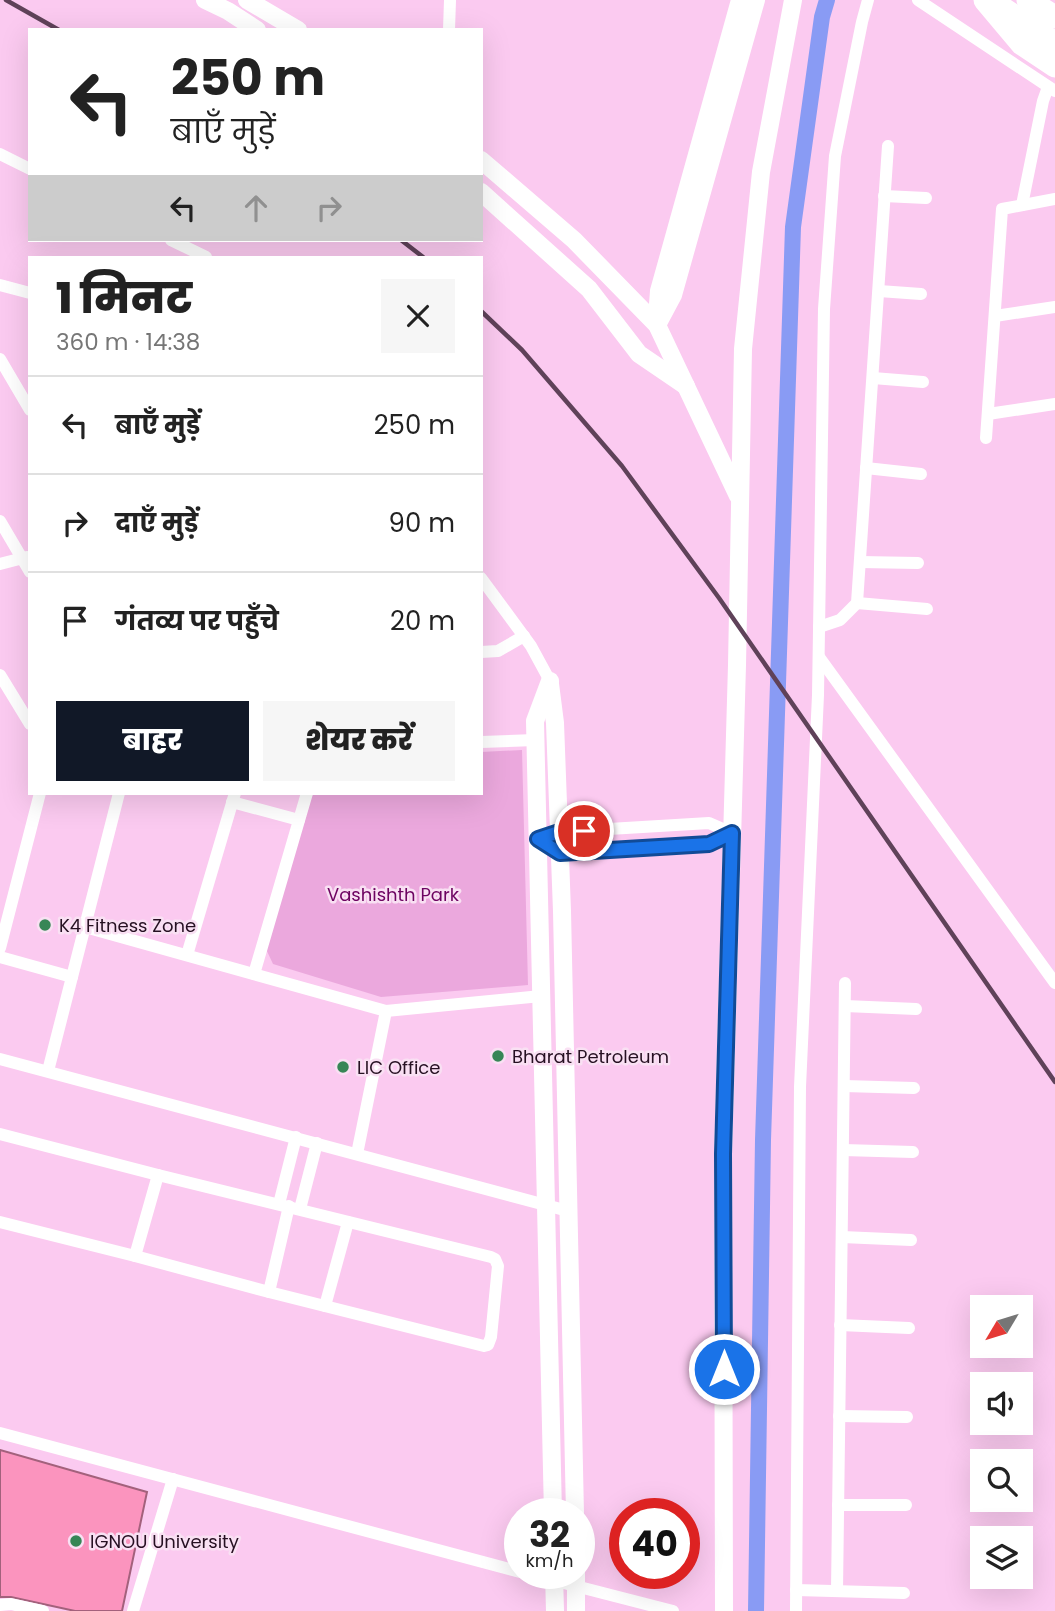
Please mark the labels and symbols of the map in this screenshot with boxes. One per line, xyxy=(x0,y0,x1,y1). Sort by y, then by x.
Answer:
pin xyxy=(554,801,614,861)
park label: Vashishth Park xyxy=(327,882,460,907)
place label: K4 Fitness Zone xyxy=(59,913,196,938)
marker: K4 Fitness Zone xyxy=(37,917,53,933)
place label: Bharat Petroleum xyxy=(512,1044,669,1069)
marker: Bharat Petroleum xyxy=(490,1048,506,1064)
place label: LIC Office xyxy=(357,1055,440,1080)
marker: LIC Office xyxy=(335,1059,351,1075)
north arrow xyxy=(970,1295,1032,1358)
position arrow xyxy=(687,1332,761,1406)
speed limit sign: 40 xyxy=(609,1498,700,1589)
place label: IGNOU University xyxy=(90,1529,239,1554)
marker: IGNOU University xyxy=(68,1533,84,1549)

